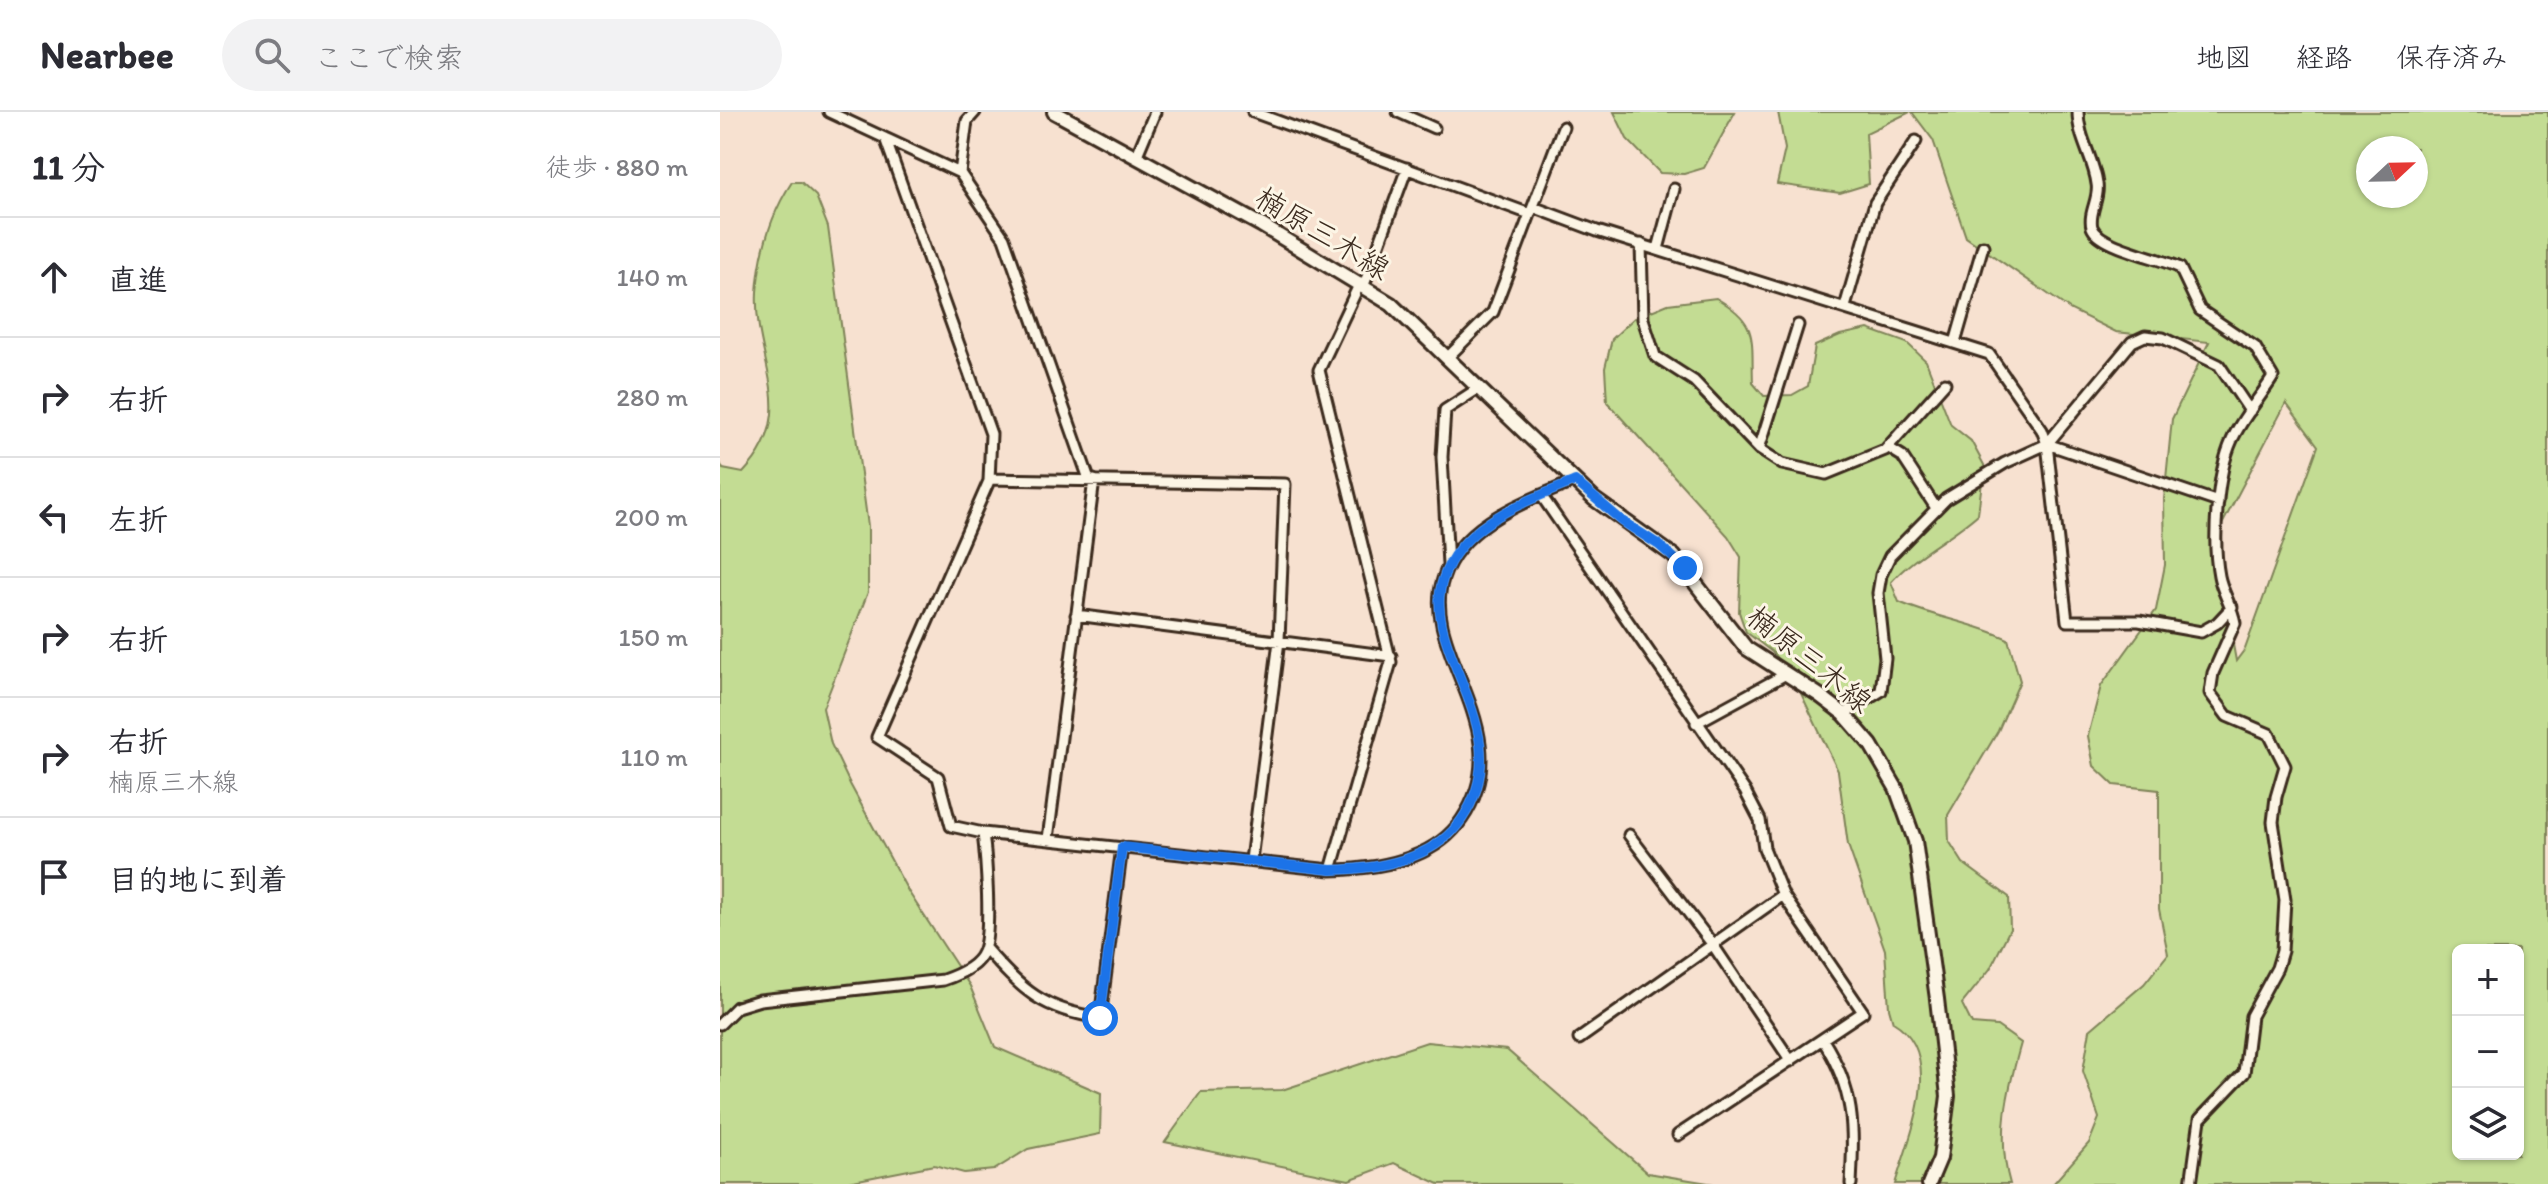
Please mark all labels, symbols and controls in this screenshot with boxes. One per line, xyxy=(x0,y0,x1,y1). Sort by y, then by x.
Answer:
search box xyxy=(222,19,782,91)
text: Nearbee xyxy=(40,32,174,78)
icon: search xyxy=(250,33,294,77)
text: ここで検索 xyxy=(314,39,464,76)
text: 地図 xyxy=(2196,40,2252,74)
text: 経路 xyxy=(2296,40,2352,74)
text: 保存済み xyxy=(2396,40,2508,74)
north arrow xyxy=(2356,136,2428,208)
text: 11 分 xyxy=(32,147,105,188)
text: 徒歩 · 880 m xyxy=(546,151,688,183)
street label: 楠原三木線 xyxy=(1249,179,1397,287)
icon: ahead xyxy=(32,255,76,299)
text: 直進 xyxy=(108,261,168,298)
text: 140 m xyxy=(617,261,688,293)
icon: right xyxy=(32,375,76,419)
text: 右折 xyxy=(108,381,168,418)
text: 280 m xyxy=(616,381,688,413)
icon: left xyxy=(32,495,76,539)
text: 左折 xyxy=(108,501,168,538)
text: 200 m xyxy=(615,501,688,533)
route end xyxy=(1667,550,1703,586)
street label: 楠原三木線 xyxy=(1740,597,1880,721)
icon: right xyxy=(32,615,76,659)
text: 右折 xyxy=(108,621,168,658)
text: 150 m xyxy=(619,621,688,653)
text: 右折 xyxy=(108,723,168,760)
icon: right xyxy=(32,735,76,779)
text: 110 m xyxy=(620,741,688,773)
text: 楠原三木線 xyxy=(108,766,238,798)
icon: arrive xyxy=(32,855,76,899)
text: 目的地に到着 xyxy=(108,861,288,898)
map controls xyxy=(2452,944,2524,1160)
button: + xyxy=(2452,944,2524,1016)
route start xyxy=(1082,1000,1118,1036)
button: − xyxy=(2452,1016,2524,1088)
button: layers xyxy=(2452,1088,2524,1160)

